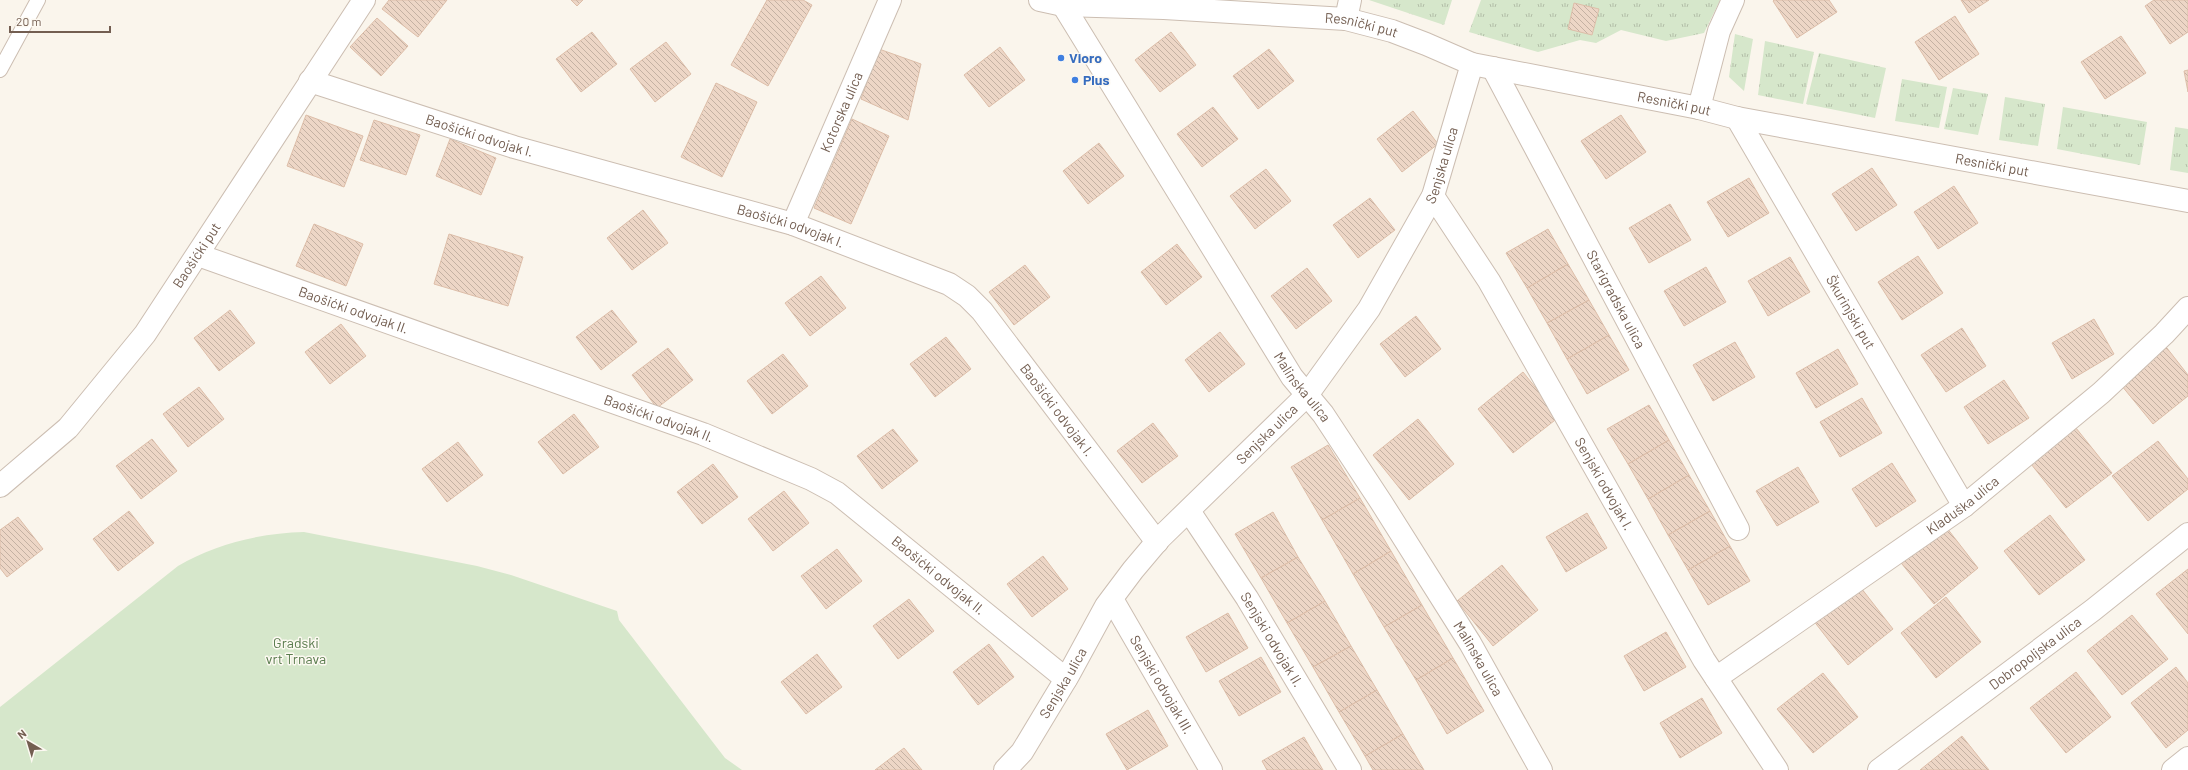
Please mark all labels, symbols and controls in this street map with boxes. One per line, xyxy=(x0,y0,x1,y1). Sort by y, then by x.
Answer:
scale bar xyxy=(10,8,110,34)
street label: Resnički put xyxy=(1324,9,1401,41)
text: 20 m xyxy=(16,14,42,28)
place label: Vioro xyxy=(1069,49,1102,66)
marker: Vioro xyxy=(1056,53,1066,63)
street label: Kotorska ulica xyxy=(816,69,866,155)
place label: Plus xyxy=(1083,71,1109,88)
marker: Plus xyxy=(1070,75,1080,85)
street label: Resnički put xyxy=(1636,87,1713,119)
street label: Baošićki odvojak I. xyxy=(424,110,535,160)
street label: Senjska ulica xyxy=(1421,125,1461,207)
street label: Resnički put xyxy=(1954,149,2031,180)
street label: Baošićki odvojak I. xyxy=(735,200,847,251)
street label: Baošićki put xyxy=(169,219,224,291)
street label: Starigradska ulica xyxy=(1583,247,1649,351)
street label: Škurinjski put xyxy=(1823,272,1879,352)
street label: Baošićki odvojak II. xyxy=(296,282,411,337)
street label: Malinska ulica xyxy=(1271,349,1335,425)
street label: Baošićki odvojak I. xyxy=(1017,360,1098,459)
street label: Baošićki odvojak II. xyxy=(602,391,717,446)
street label: Senjska ulica xyxy=(1232,400,1301,467)
street label: Senjski odvojak I. xyxy=(1571,434,1638,533)
street label: Kladuška ulica xyxy=(1923,472,2002,538)
street label: Baošićki odvojak II. xyxy=(889,532,989,618)
street label: Senjski odvojak II. xyxy=(1237,588,1307,690)
street label: Dobropoljska ulica xyxy=(1985,613,2084,693)
street label: Malinska ulica xyxy=(1450,618,1507,699)
street label: Senjski odvojak III. xyxy=(1127,632,1197,737)
park label: Gradski vrt Trnava xyxy=(266,634,326,667)
street label: Senjska ulica xyxy=(1035,645,1090,721)
north arrow xyxy=(8,722,48,762)
text: N xyxy=(15,726,28,741)

